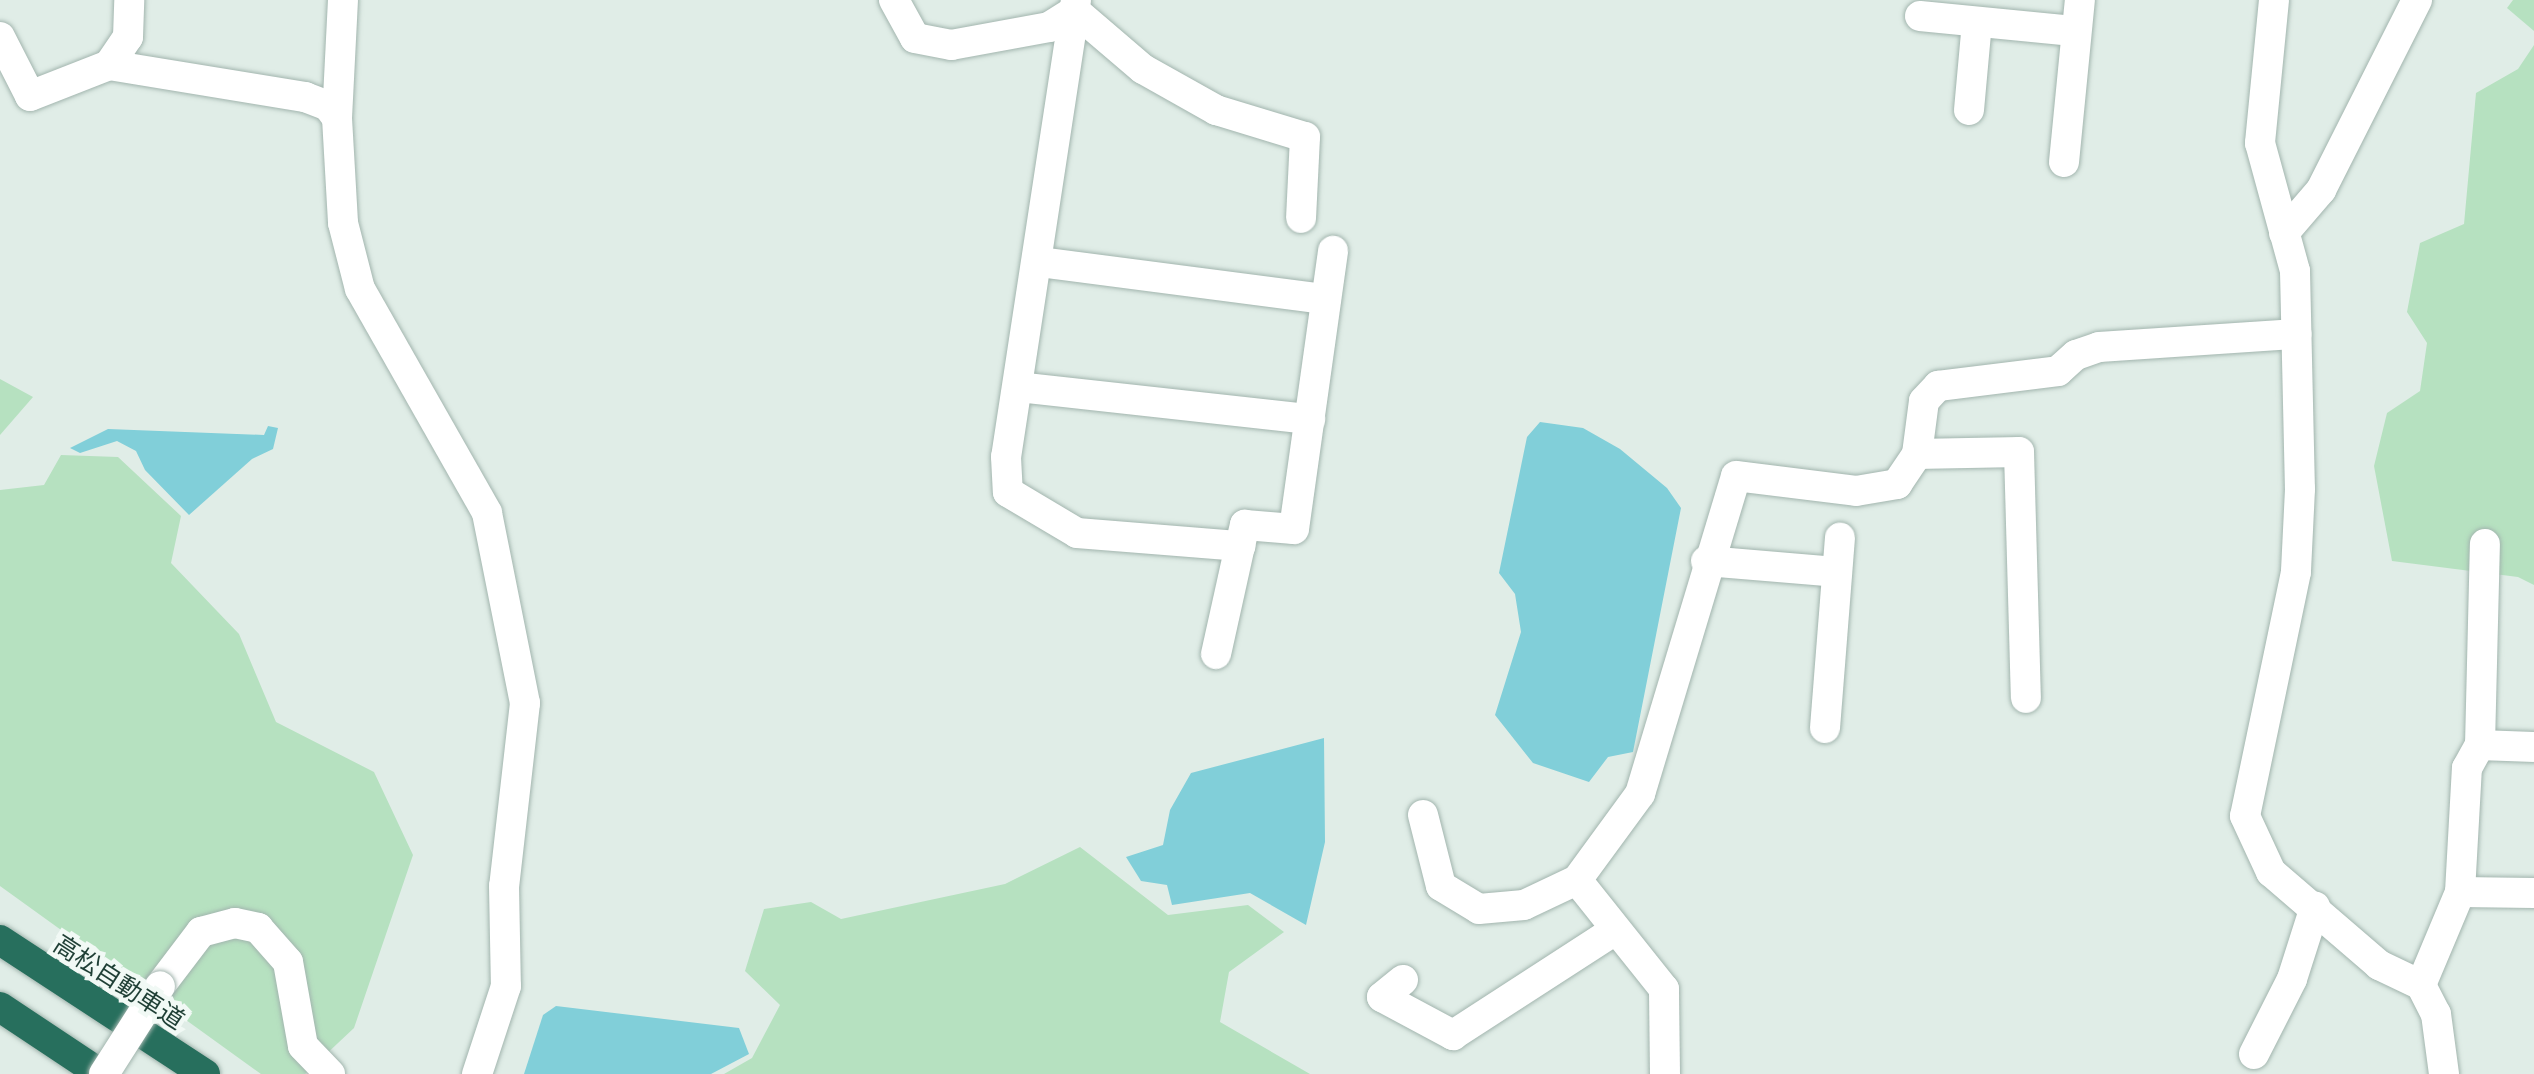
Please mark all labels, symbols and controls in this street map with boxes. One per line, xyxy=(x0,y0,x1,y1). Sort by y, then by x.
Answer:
street label: 高松自動車道 xyxy=(48,929,190,1035)

